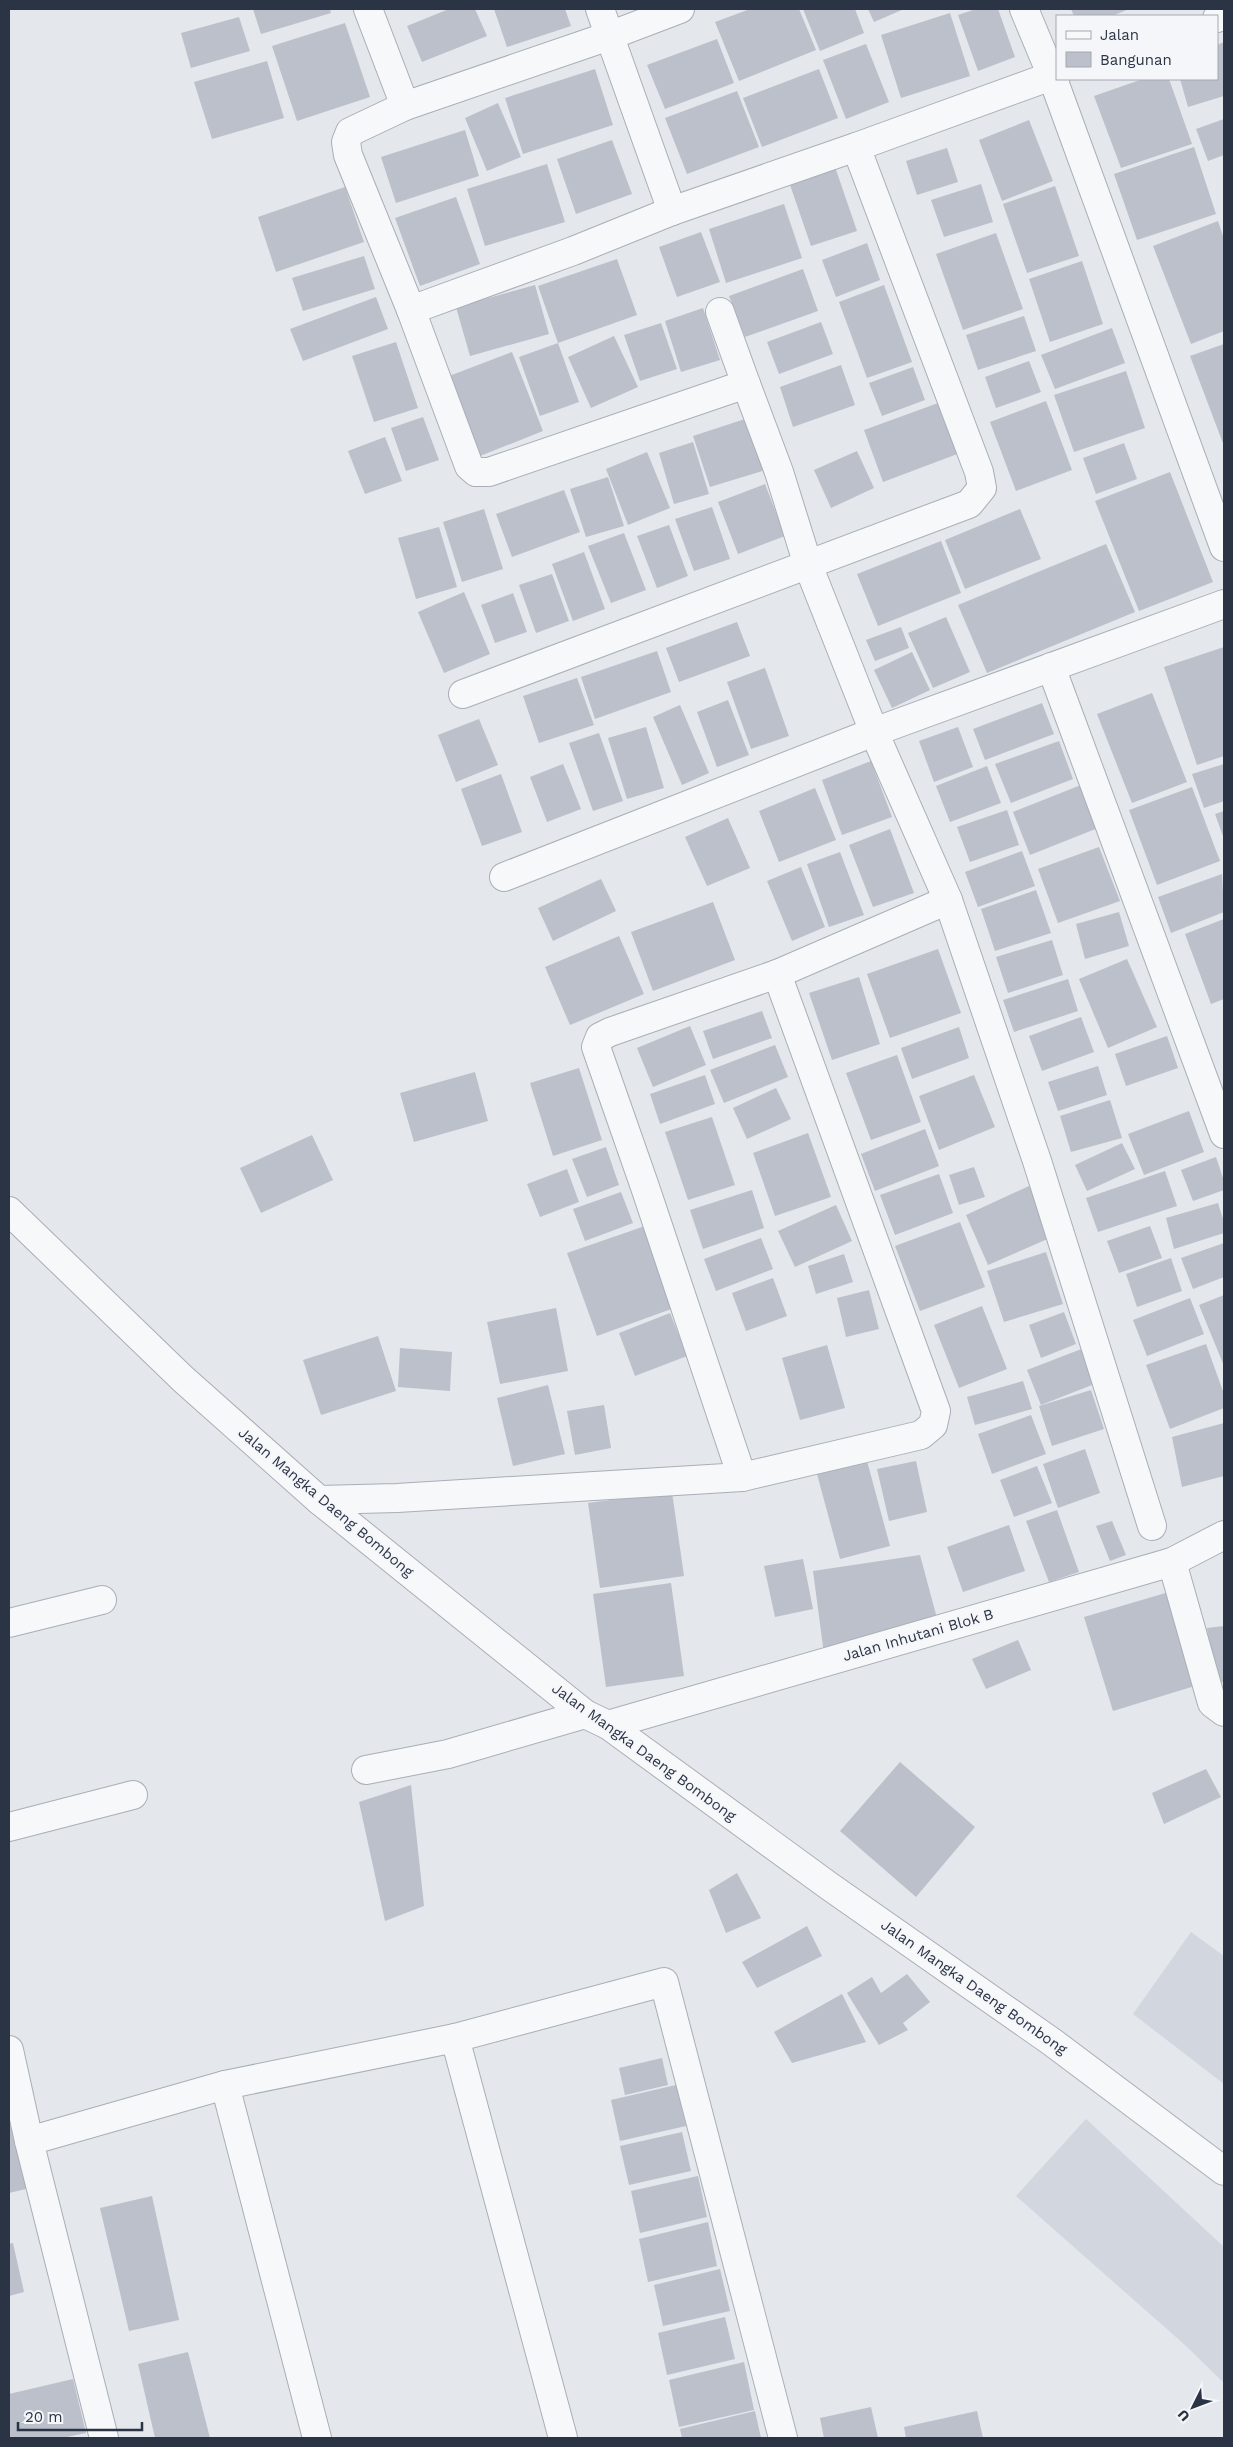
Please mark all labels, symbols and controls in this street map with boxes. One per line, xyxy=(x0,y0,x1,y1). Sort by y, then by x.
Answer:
legend xyxy=(1056,15,1218,80)
text: Jalan xyxy=(1100,26,1139,44)
text: Bangunan xyxy=(1100,51,1172,69)
street label: Jalan Mangka Daeng Bombong xyxy=(235,1423,417,1581)
street label: Jalan Inhutani Blok B xyxy=(841,1605,995,1665)
street label: Jalan Mangka Daeng Bombong xyxy=(548,1679,740,1825)
street label: Jalan Mangka Daeng Bombong xyxy=(877,1916,1071,2058)
north arrow xyxy=(1168,2382,1218,2432)
scale bar xyxy=(18,2400,141,2432)
text: U xyxy=(1174,2407,1193,2425)
text: 20 m xyxy=(25,2408,63,2426)

